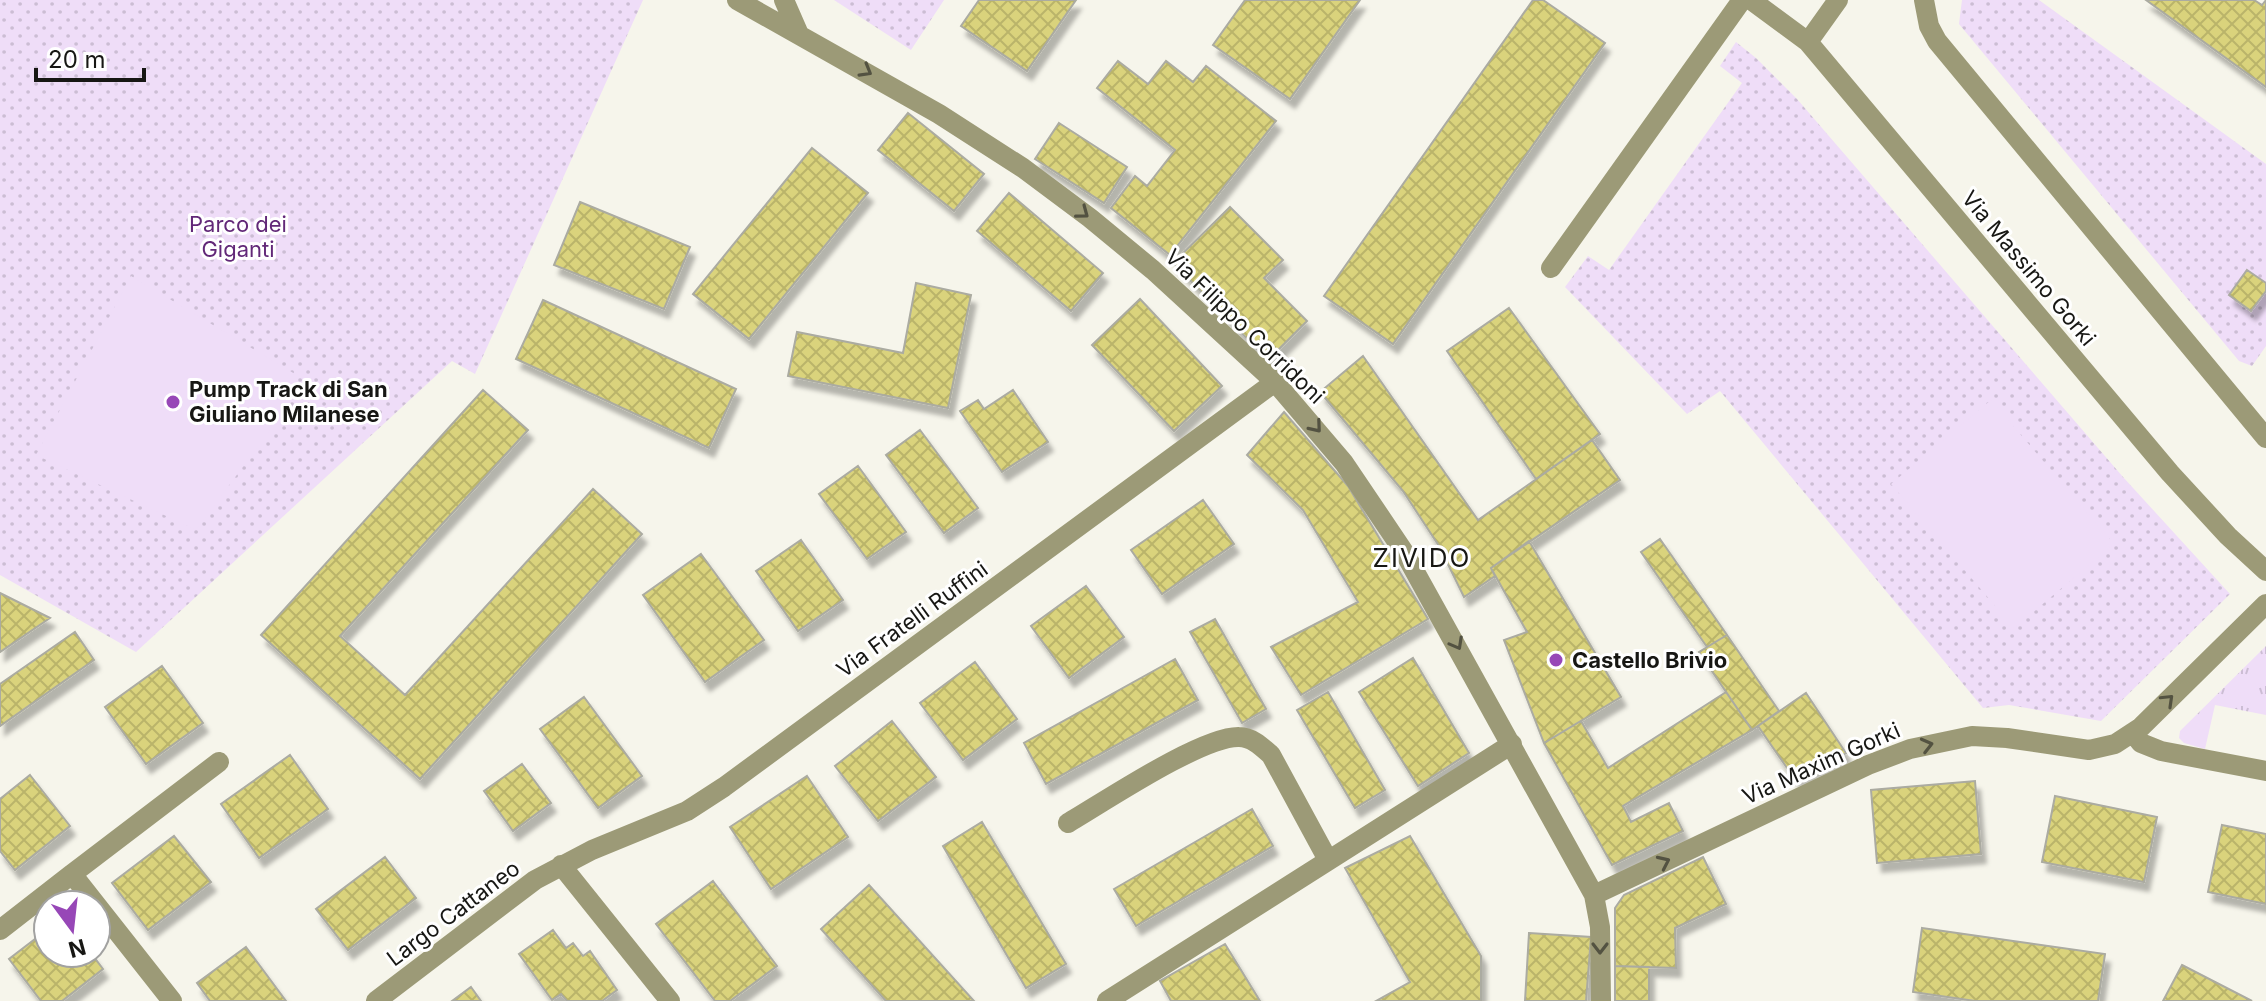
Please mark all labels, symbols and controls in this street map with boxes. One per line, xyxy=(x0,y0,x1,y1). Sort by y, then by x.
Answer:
scale bar xyxy=(36,32,144,82)
text: 20 m xyxy=(48,45,106,74)
one-way arrow xyxy=(857,61,872,77)
street label: Via Massimo Gorki xyxy=(1957,185,2101,351)
one-way arrow xyxy=(1075,204,1089,218)
park label: Parco dei Giganti xyxy=(189,211,287,262)
street label: Via Filippo Corridoni xyxy=(1160,243,1330,409)
place label: Pump Track di San Giuliano Milanese xyxy=(189,376,388,427)
marker: Pump Track di San Giuliano Milanese xyxy=(164,393,182,411)
one-way arrow xyxy=(1306,418,1321,432)
district label: ZIVIDO xyxy=(1373,542,1471,573)
street label: Via Fratelli Ruffini xyxy=(831,556,993,682)
one-way arrow xyxy=(1447,636,1463,650)
place label: Castello Brivio xyxy=(1572,647,1727,673)
marker: Castello Brivio xyxy=(1547,651,1565,669)
one-way arrow xyxy=(2159,695,2173,709)
street label: Via Maxim Gorki xyxy=(1738,717,1904,809)
one-way arrow xyxy=(1919,737,1933,754)
street label: Largo Cattaneo xyxy=(382,855,524,971)
one-way arrow xyxy=(1656,856,1670,872)
north arrow xyxy=(32,889,112,969)
text: N xyxy=(66,934,89,963)
one-way arrow xyxy=(1591,942,1609,955)

